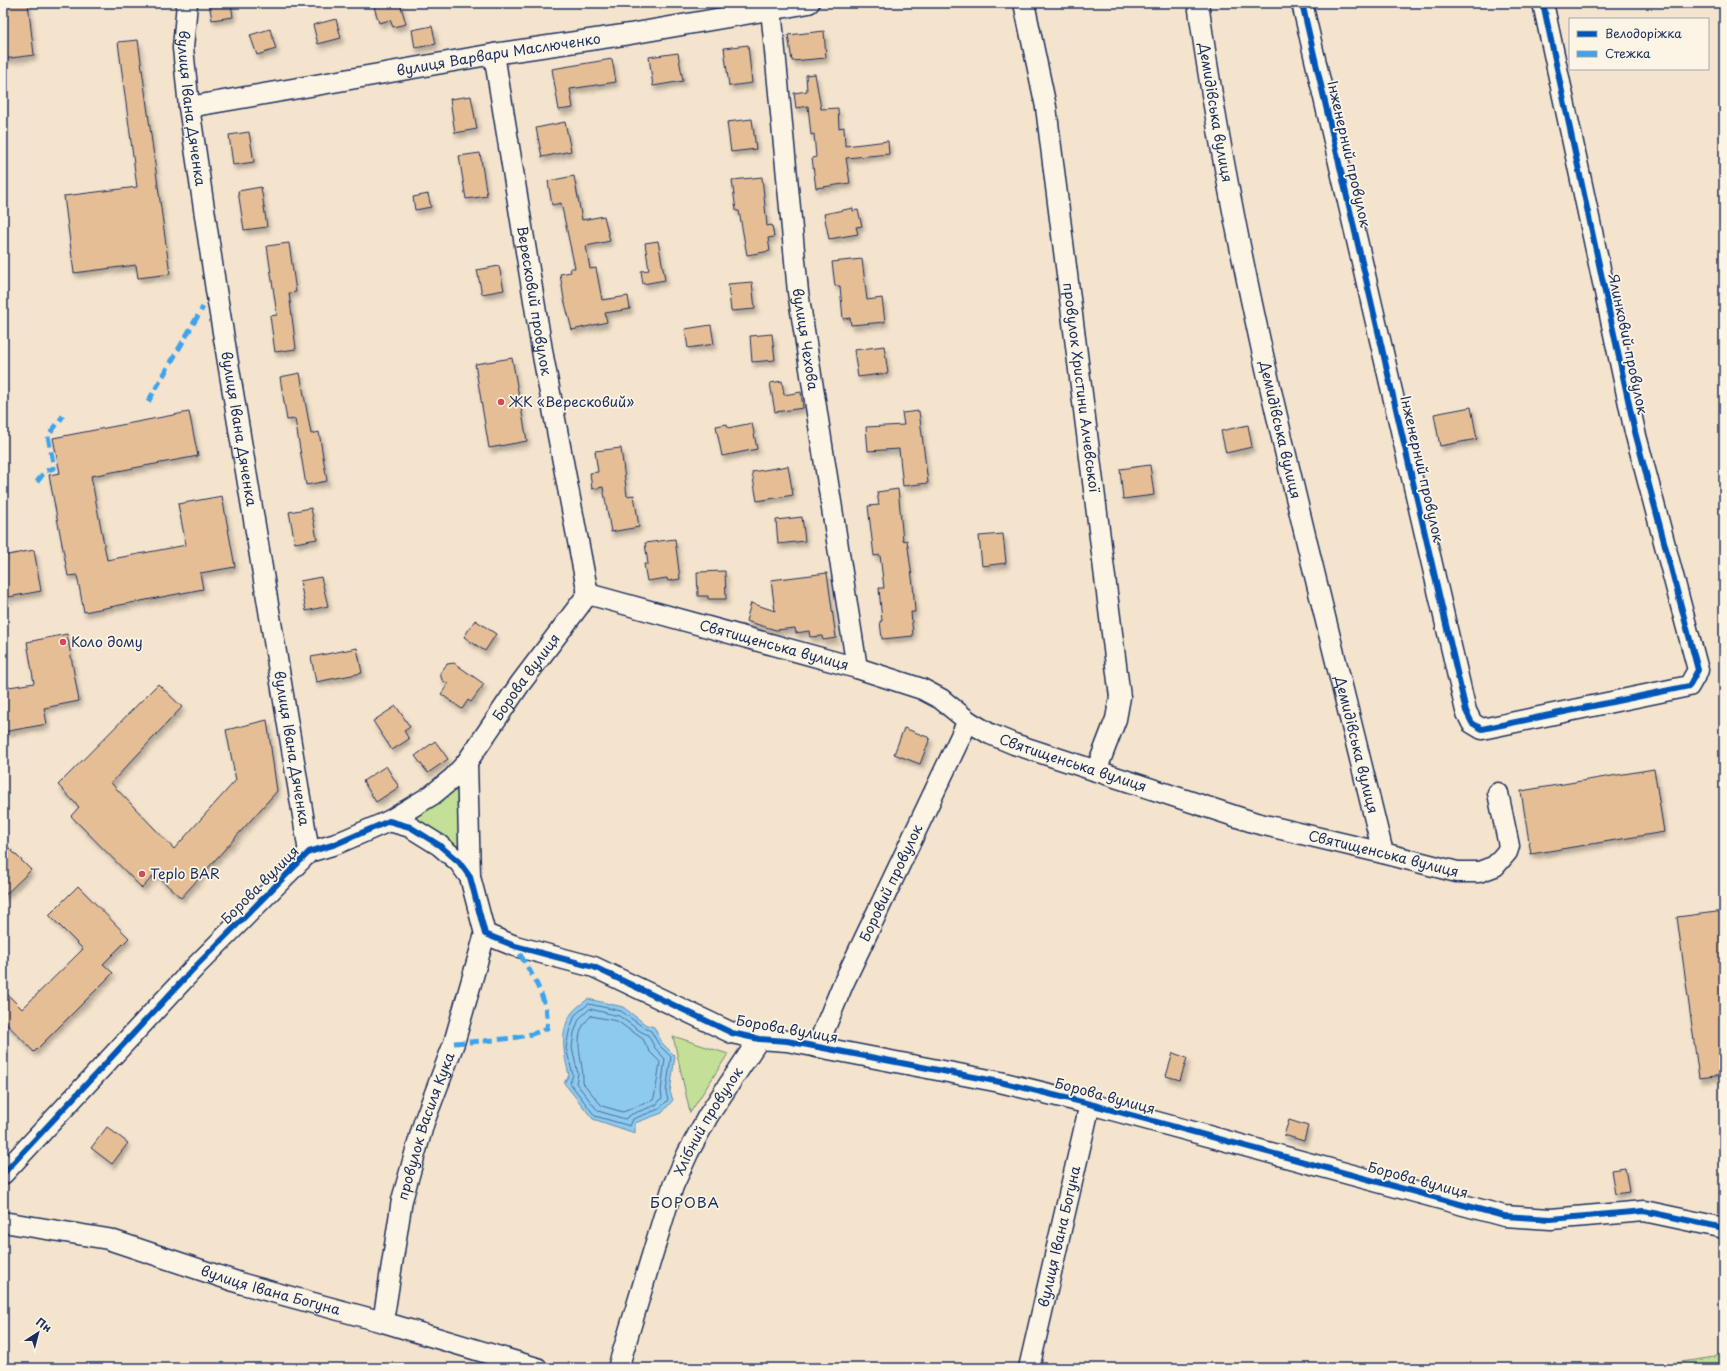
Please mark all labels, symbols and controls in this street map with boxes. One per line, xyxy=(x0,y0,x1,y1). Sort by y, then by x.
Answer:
legend xyxy=(1569,18,1709,70)
text: Велодоріжка xyxy=(1605,24,1682,42)
street label: вулиця Варвари Маслюченко xyxy=(395,27,602,81)
street label: вулиця Івана Дяченка xyxy=(173,30,212,188)
street label: Демидівська вулиця xyxy=(1194,41,1238,184)
text: Стежка xyxy=(1605,44,1651,62)
street label: Інженерний провулок xyxy=(1322,79,1377,230)
street label: Вересковий провулок xyxy=(512,225,558,378)
street label: Ялинковий провулок xyxy=(1603,272,1654,417)
street label: провулок Христини Алчевської xyxy=(1058,281,1105,495)
street label: вулиця Чехова xyxy=(788,287,824,392)
street label: вулиця Івана Дяченка xyxy=(216,350,263,508)
street label: Демидівська вулиця xyxy=(1254,358,1307,501)
place label: ЖК «Вересковий» xyxy=(508,391,634,412)
street label: Інженерний провулок xyxy=(1395,394,1450,545)
marker: ЖК «Вересковий» xyxy=(496,397,506,407)
street label: Святищенська вулиця xyxy=(697,614,851,675)
street label: Борова вулиця xyxy=(487,629,565,725)
place label: Коло дому xyxy=(71,631,143,652)
marker: Коло дому xyxy=(58,637,68,647)
street label: вулиця Івана Дяченка xyxy=(269,669,316,827)
street label: Демидівська вулиця xyxy=(1330,673,1384,816)
street label: Святищенська вулиця xyxy=(996,728,1150,797)
street label: Боровий провулок xyxy=(854,820,928,945)
street label: Святищенська вулиця xyxy=(1306,825,1461,882)
street label: Борова вулиця xyxy=(216,841,303,928)
place label: Teplo BAR xyxy=(150,863,220,884)
marker: Teplo BAR xyxy=(137,869,147,879)
street label: Борова вулиця xyxy=(735,1009,840,1048)
street label: провулок Василя Кука xyxy=(392,1049,460,1202)
street label: Хлібний провулок xyxy=(668,1062,748,1179)
street label: Борова вулиця xyxy=(1053,1072,1158,1119)
street label: Борова вулиця xyxy=(1366,1156,1471,1203)
street label: вулиця Івана Богуна xyxy=(1032,1163,1085,1309)
district label: БОРОВА xyxy=(650,1190,720,1213)
street label: вулиця Івана Богуна xyxy=(198,1260,343,1320)
north arrow xyxy=(18,1313,58,1353)
text: Пн xyxy=(33,1313,56,1336)

